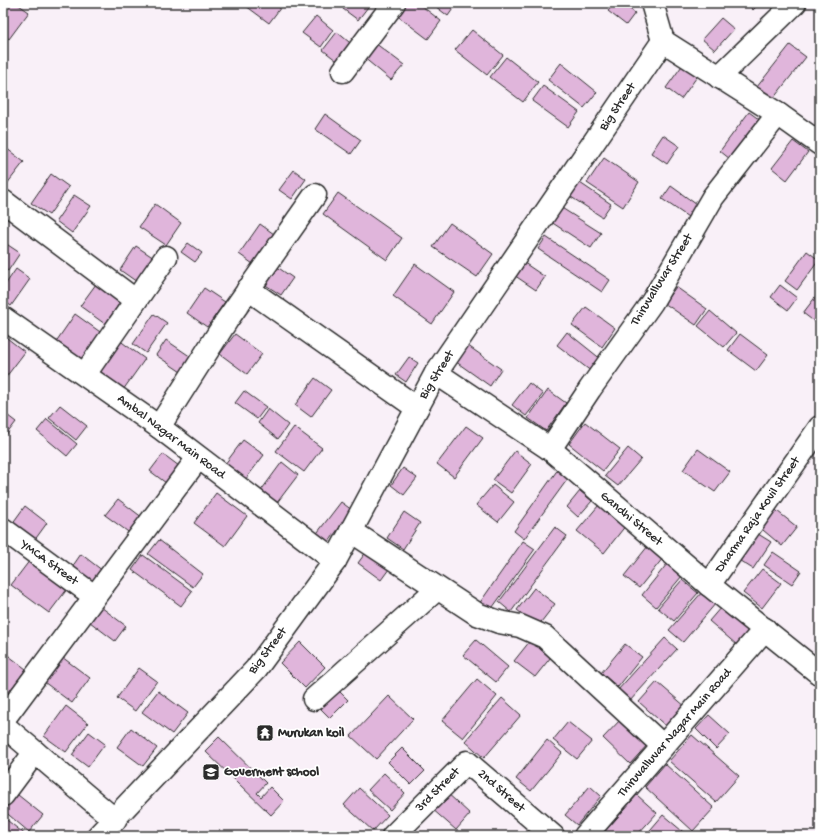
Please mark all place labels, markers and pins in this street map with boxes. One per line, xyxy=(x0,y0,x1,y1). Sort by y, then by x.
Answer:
temple icon: Murukan koil xyxy=(255,723,275,743)
place label: Murukan koil xyxy=(278,726,344,741)
school or university icon: Goverment school xyxy=(201,762,221,782)
place label: Goverment school xyxy=(224,765,319,780)

